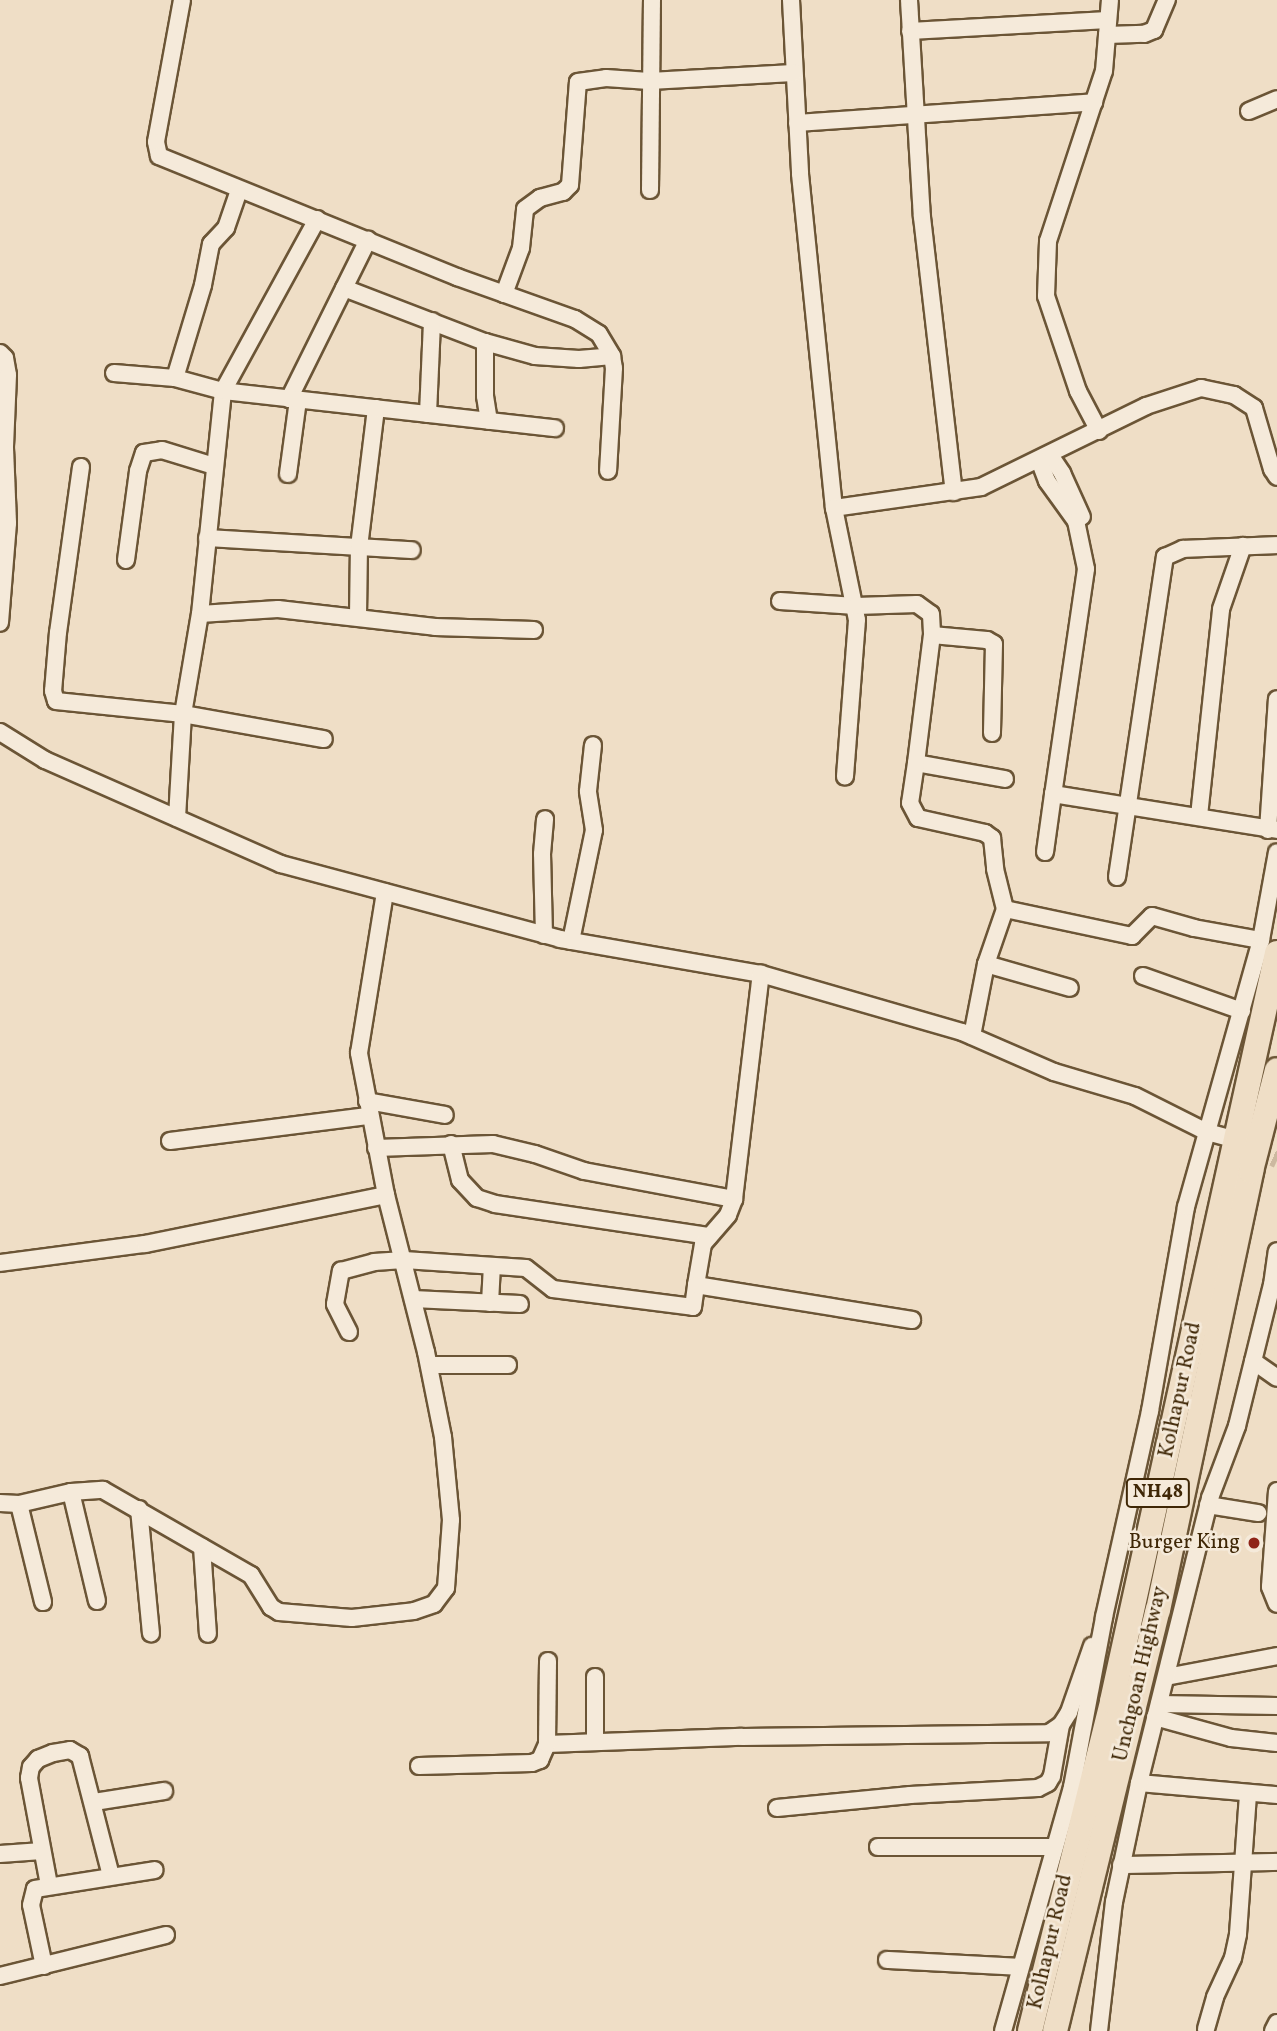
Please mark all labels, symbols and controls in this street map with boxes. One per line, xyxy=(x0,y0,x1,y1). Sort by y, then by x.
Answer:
street label: Kolhapur Road xyxy=(1154,1320,1208,1460)
road number: NH48 xyxy=(1125,1478,1191,1508)
place label: Burger King xyxy=(1129,1530,1240,1556)
marker: Burger King xyxy=(1246,1535,1262,1551)
street label: Unchgoan Highway xyxy=(1109,1584,1173,1764)
street label: Kolhapur Road xyxy=(1023,1872,1079,2012)

